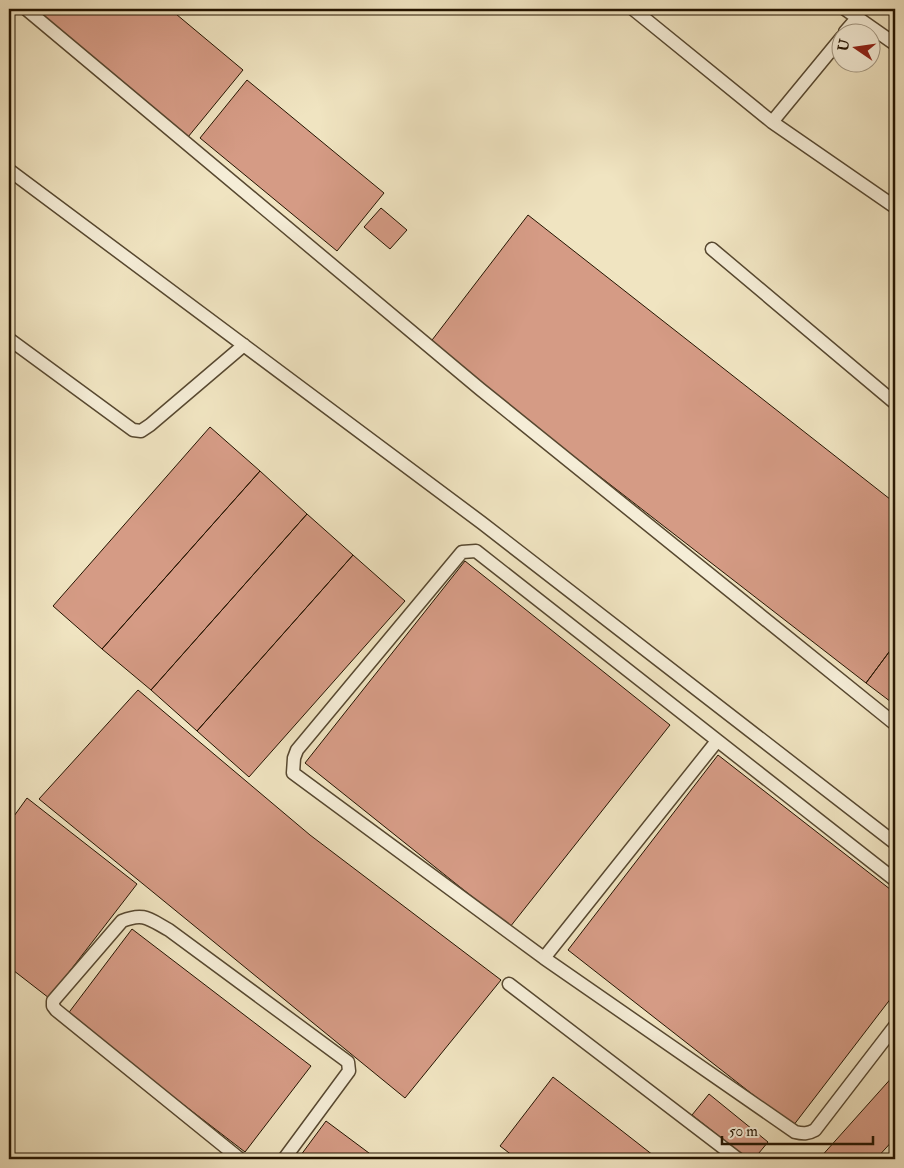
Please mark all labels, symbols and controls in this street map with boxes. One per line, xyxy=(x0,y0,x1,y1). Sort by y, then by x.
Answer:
north arrow xyxy=(832,22,882,72)
text: U xyxy=(834,37,853,53)
scale bar xyxy=(722,1113,873,1145)
text: 50 m xyxy=(729,1122,758,1141)

